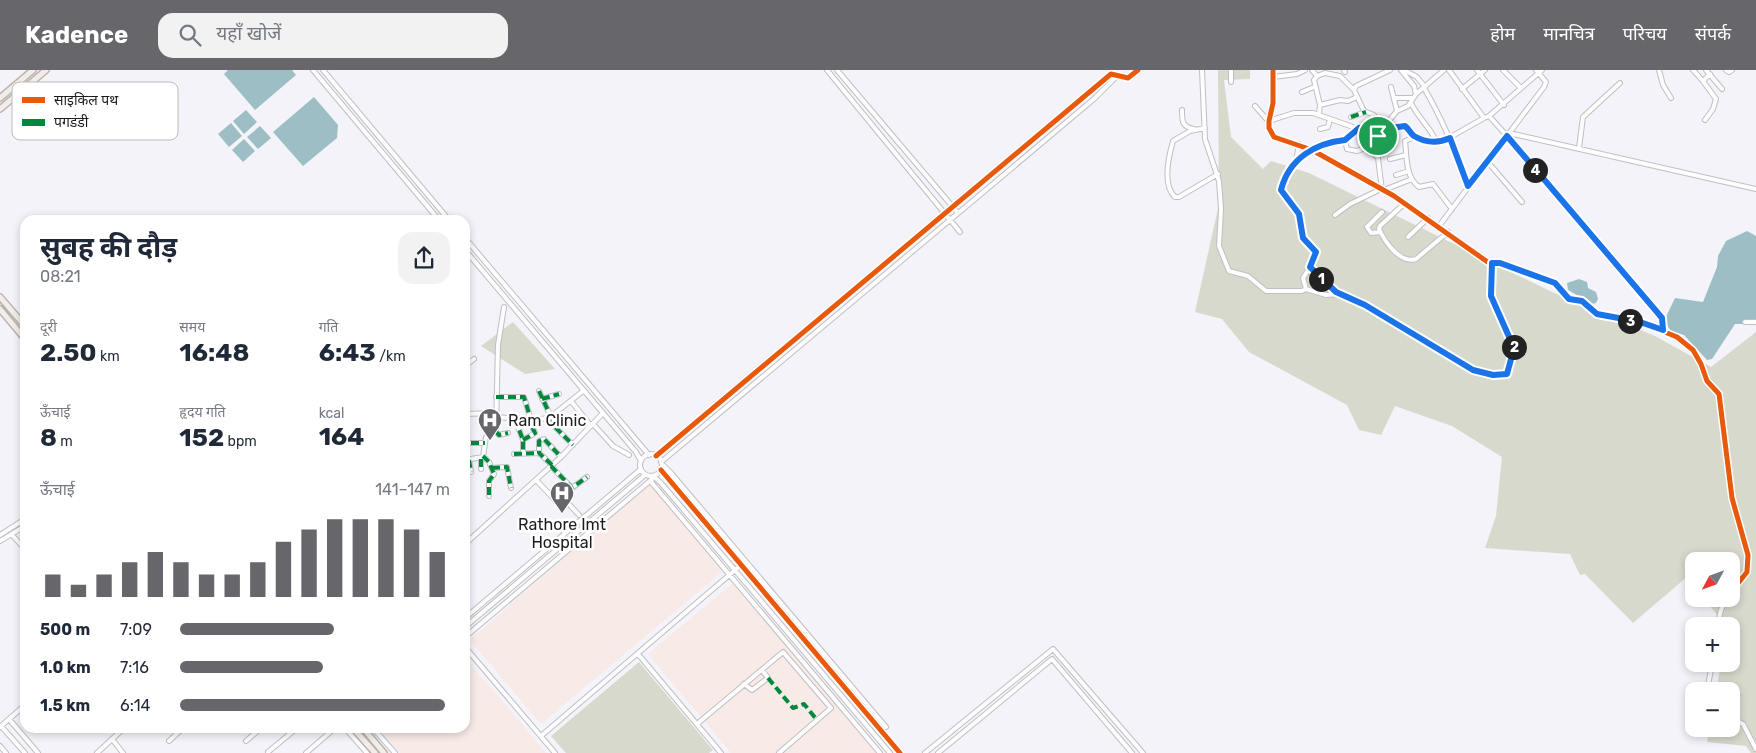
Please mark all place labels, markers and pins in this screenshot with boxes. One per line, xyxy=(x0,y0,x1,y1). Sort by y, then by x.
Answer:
pin xyxy=(1357,115,1399,157)
pin: 4 xyxy=(1522,158,1548,182)
pin: 1 xyxy=(1308,266,1334,292)
pin: 3 xyxy=(1618,308,1642,334)
pin: 2 xyxy=(1502,334,1526,360)
hospital icon: Ram Clinic xyxy=(477,407,503,441)
place label: Ram Clinic xyxy=(508,411,586,430)
hospital icon: Rathore Imt Hospital xyxy=(549,480,575,514)
place label: Rathore Imt Hospital xyxy=(518,515,606,552)

